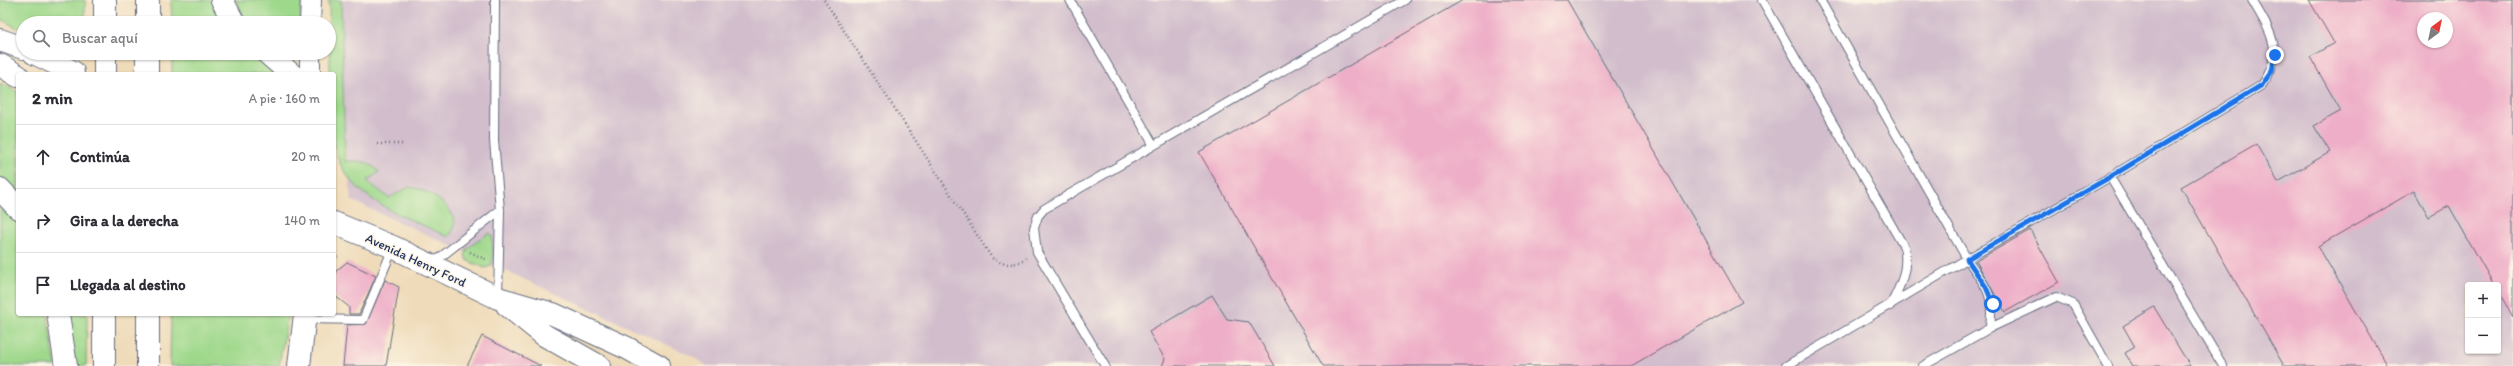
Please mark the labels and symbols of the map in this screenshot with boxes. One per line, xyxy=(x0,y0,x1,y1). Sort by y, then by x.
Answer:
north arrow xyxy=(2417,12,2453,48)
route end xyxy=(2266,46,2284,64)
street label: Avenida Henry Ford xyxy=(363,230,469,290)
route start xyxy=(1984,295,2002,313)

